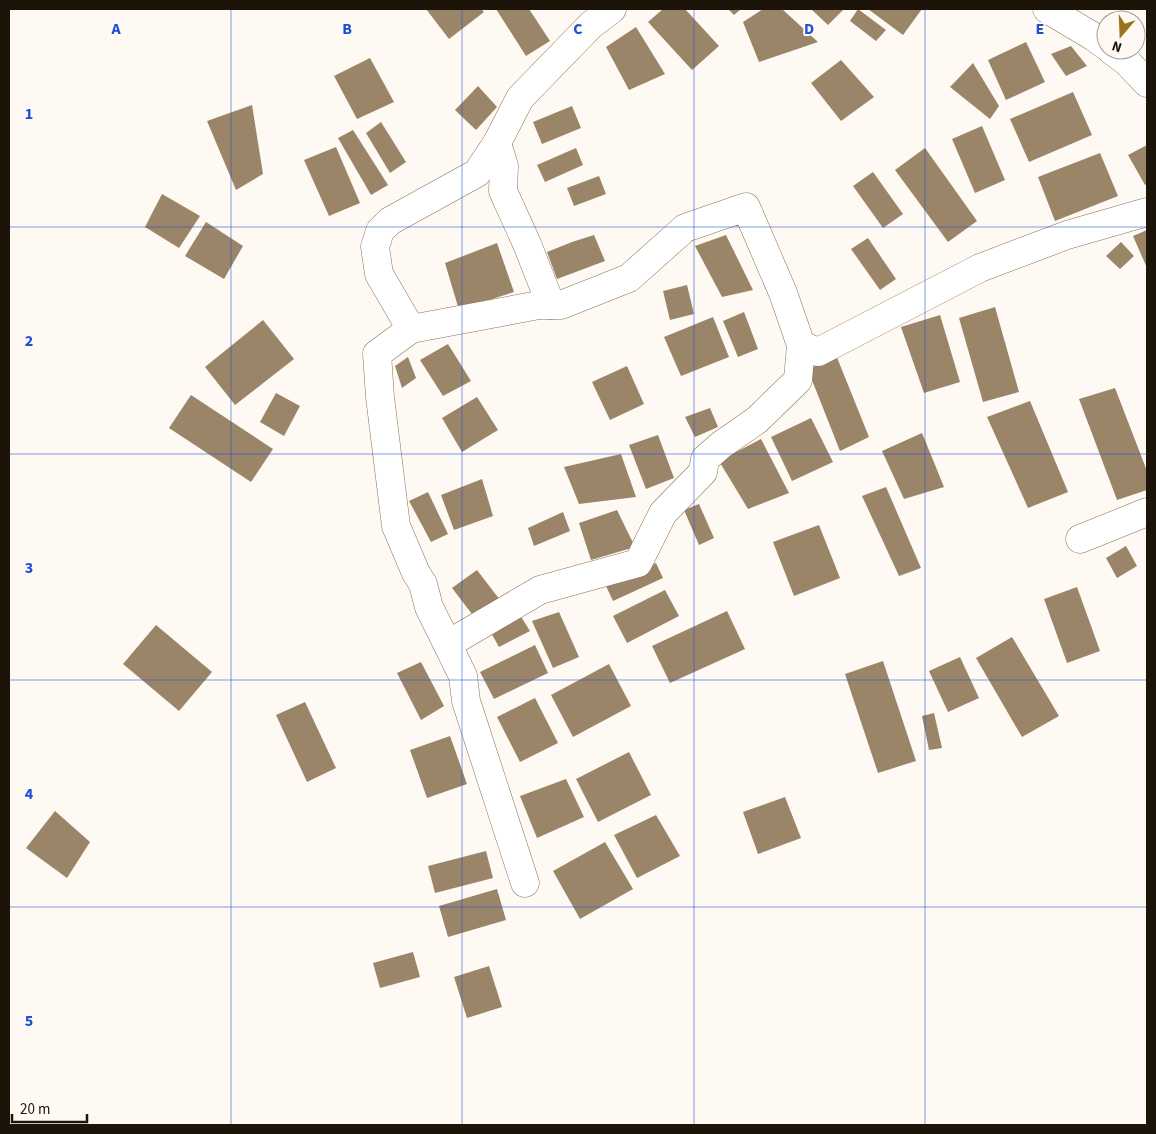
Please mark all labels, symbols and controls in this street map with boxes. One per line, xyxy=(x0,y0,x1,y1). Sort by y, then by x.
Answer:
north arrow xyxy=(1096,10,1146,60)
text: A xyxy=(110,18,121,40)
text: B xyxy=(342,18,352,40)
text: C xyxy=(573,18,583,40)
text: D xyxy=(804,18,814,40)
text: E xyxy=(1036,18,1044,40)
text: N xyxy=(1109,35,1125,57)
text: 1 xyxy=(25,103,33,125)
text: 2 xyxy=(25,330,33,352)
text: 3 xyxy=(25,557,33,579)
text: 4 xyxy=(25,783,34,805)
text: 5 xyxy=(25,1010,33,1032)
scale bar xyxy=(12,1092,88,1124)
text: 20 m xyxy=(20,1099,50,1120)

